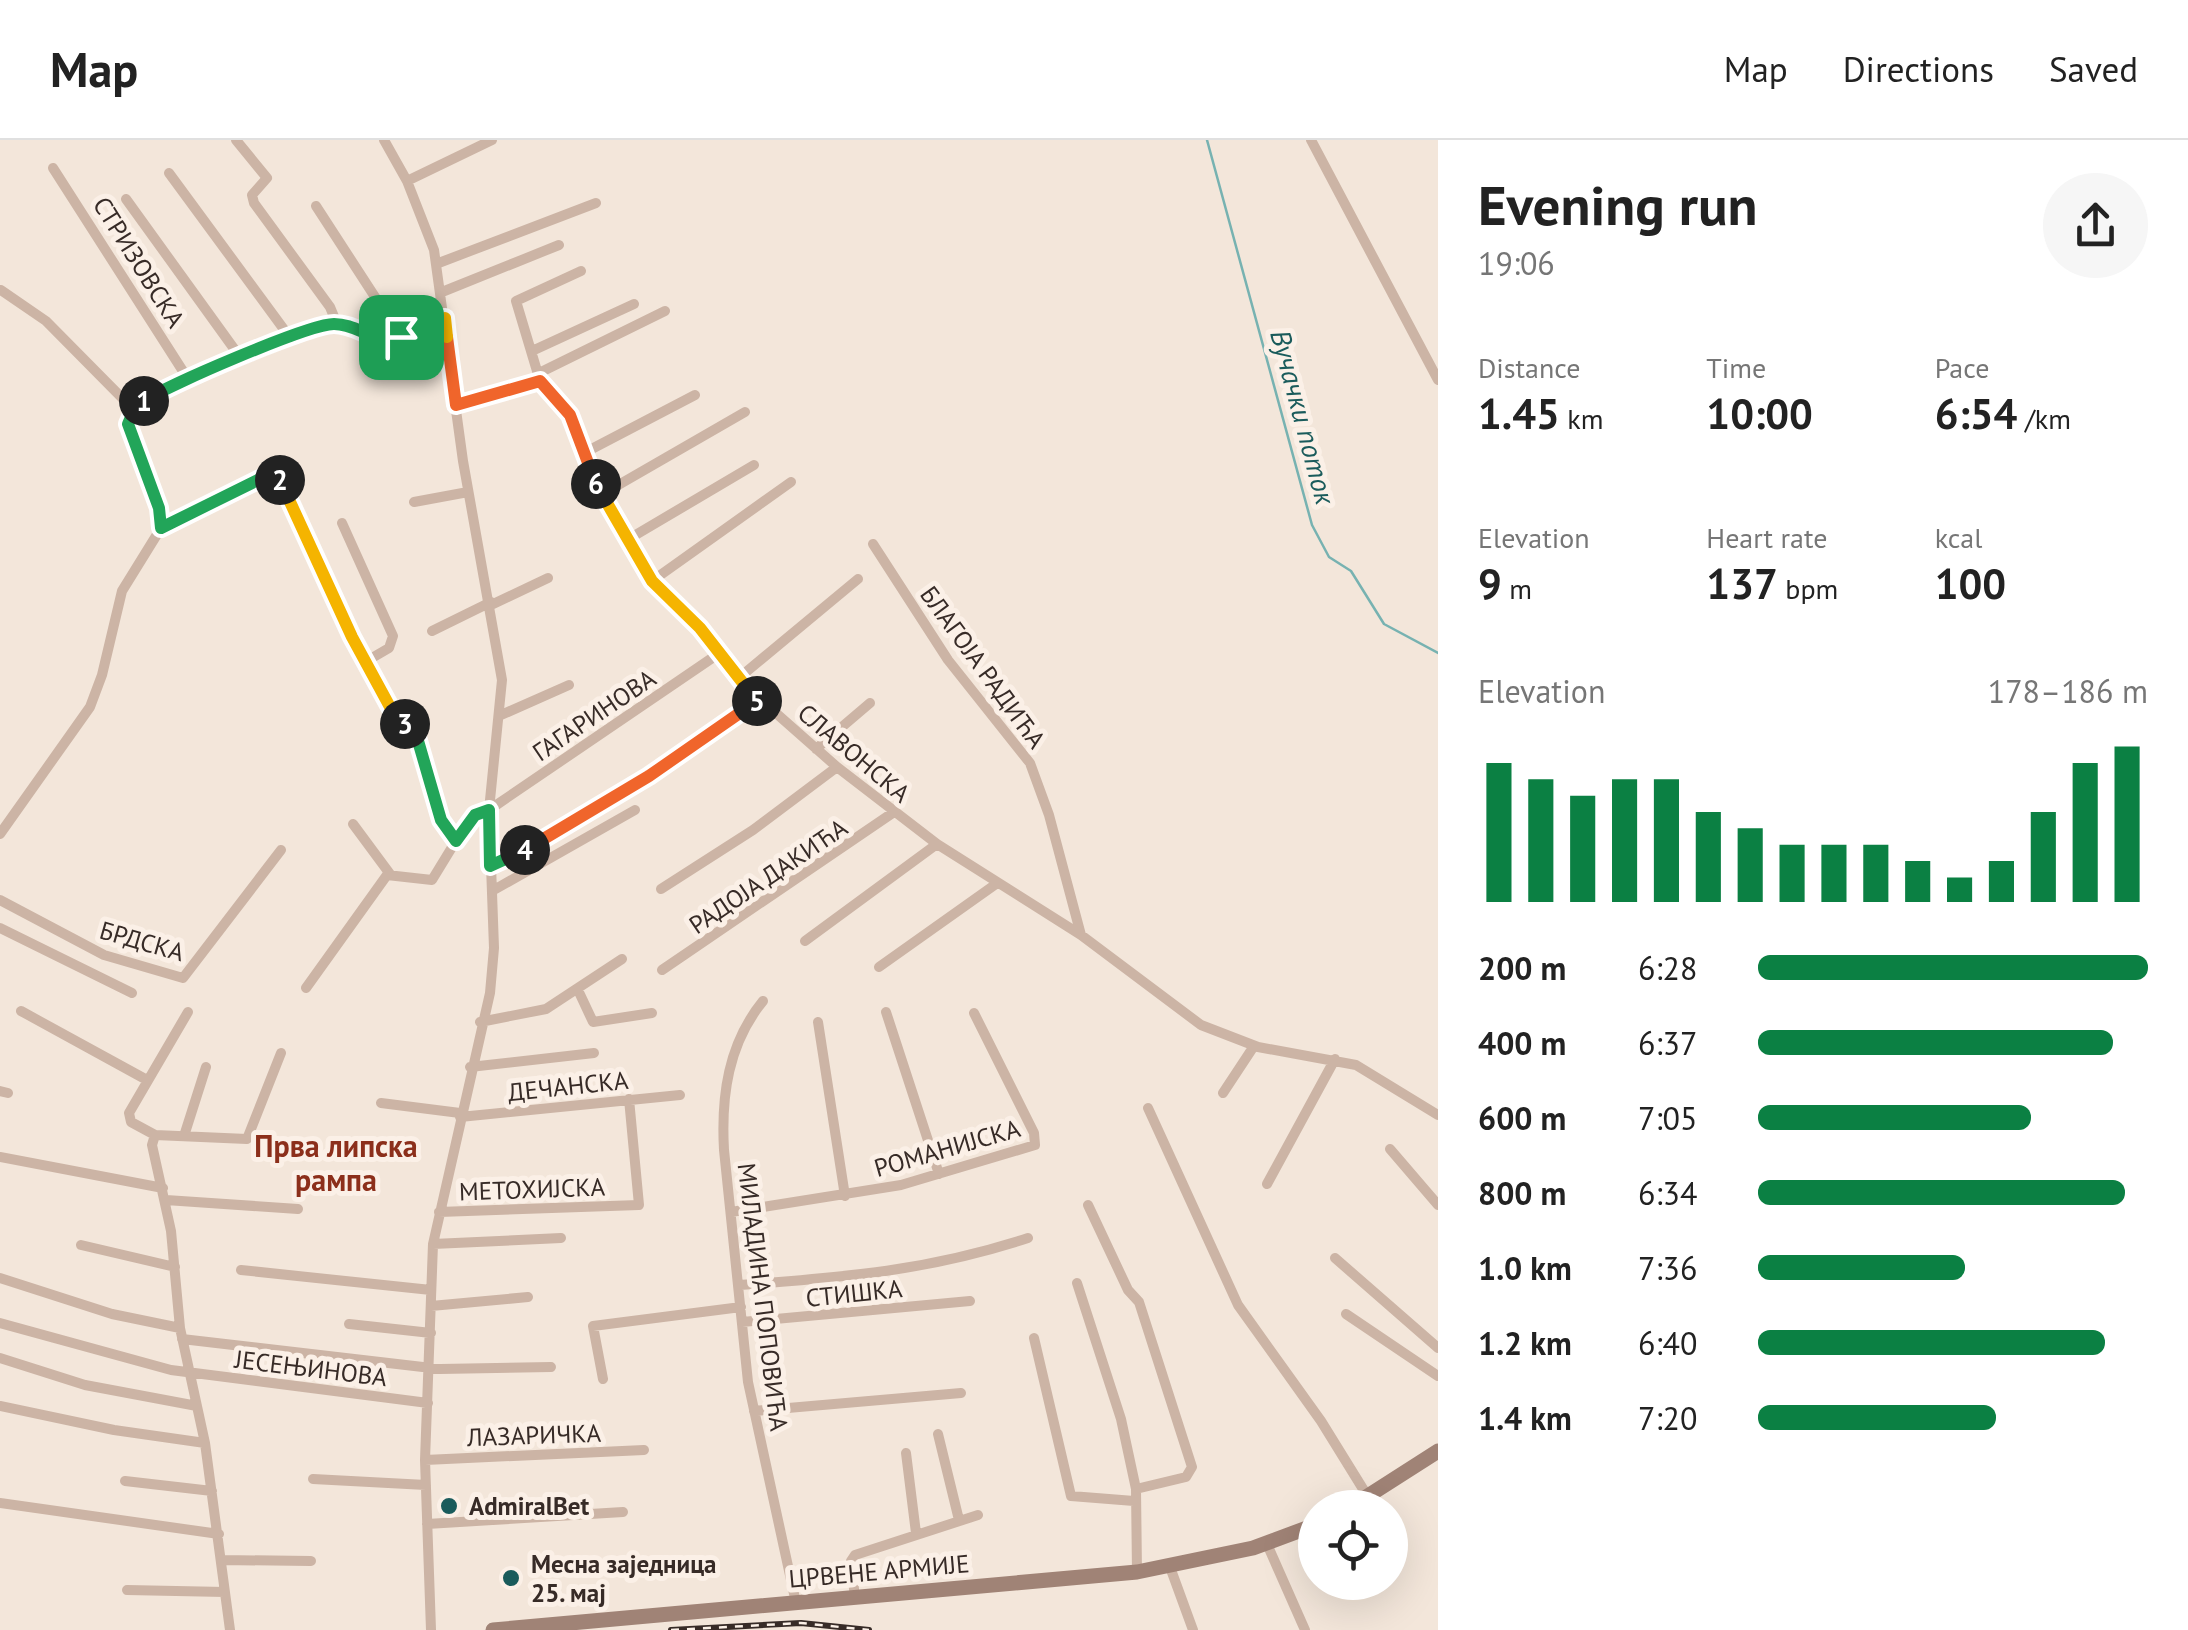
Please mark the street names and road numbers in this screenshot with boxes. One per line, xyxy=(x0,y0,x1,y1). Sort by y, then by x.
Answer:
street label: СТРИЗОВСКА xyxy=(86,191,192,334)
street label: БЛАГОЈА РАДИЋА xyxy=(913,579,1053,755)
street label: ГАГАРИНОВА xyxy=(526,662,662,768)
street label: СЛАВОНСКА xyxy=(791,697,917,810)
street label: РАДОЈА ДАКИЋА xyxy=(683,811,854,941)
street label: БРДСКА xyxy=(96,914,188,968)
street label: ДЕЧАНСКА xyxy=(506,1064,630,1108)
street label: РОМАНИЈСКА xyxy=(870,1112,1024,1184)
street label: МИЛАДИНА ПОПОВИЋА xyxy=(731,1161,795,1433)
street label: МЕТОХИЈСКА xyxy=(458,1170,606,1208)
street label: СТИШКА xyxy=(804,1272,904,1314)
street label: ЈЕСЕЊИНОВА xyxy=(232,1343,389,1393)
street label: ЛАЗАРИЧКА xyxy=(465,1417,602,1453)
street label: ЦРВЕНЕ АРМИЈЕ xyxy=(787,1547,971,1595)

